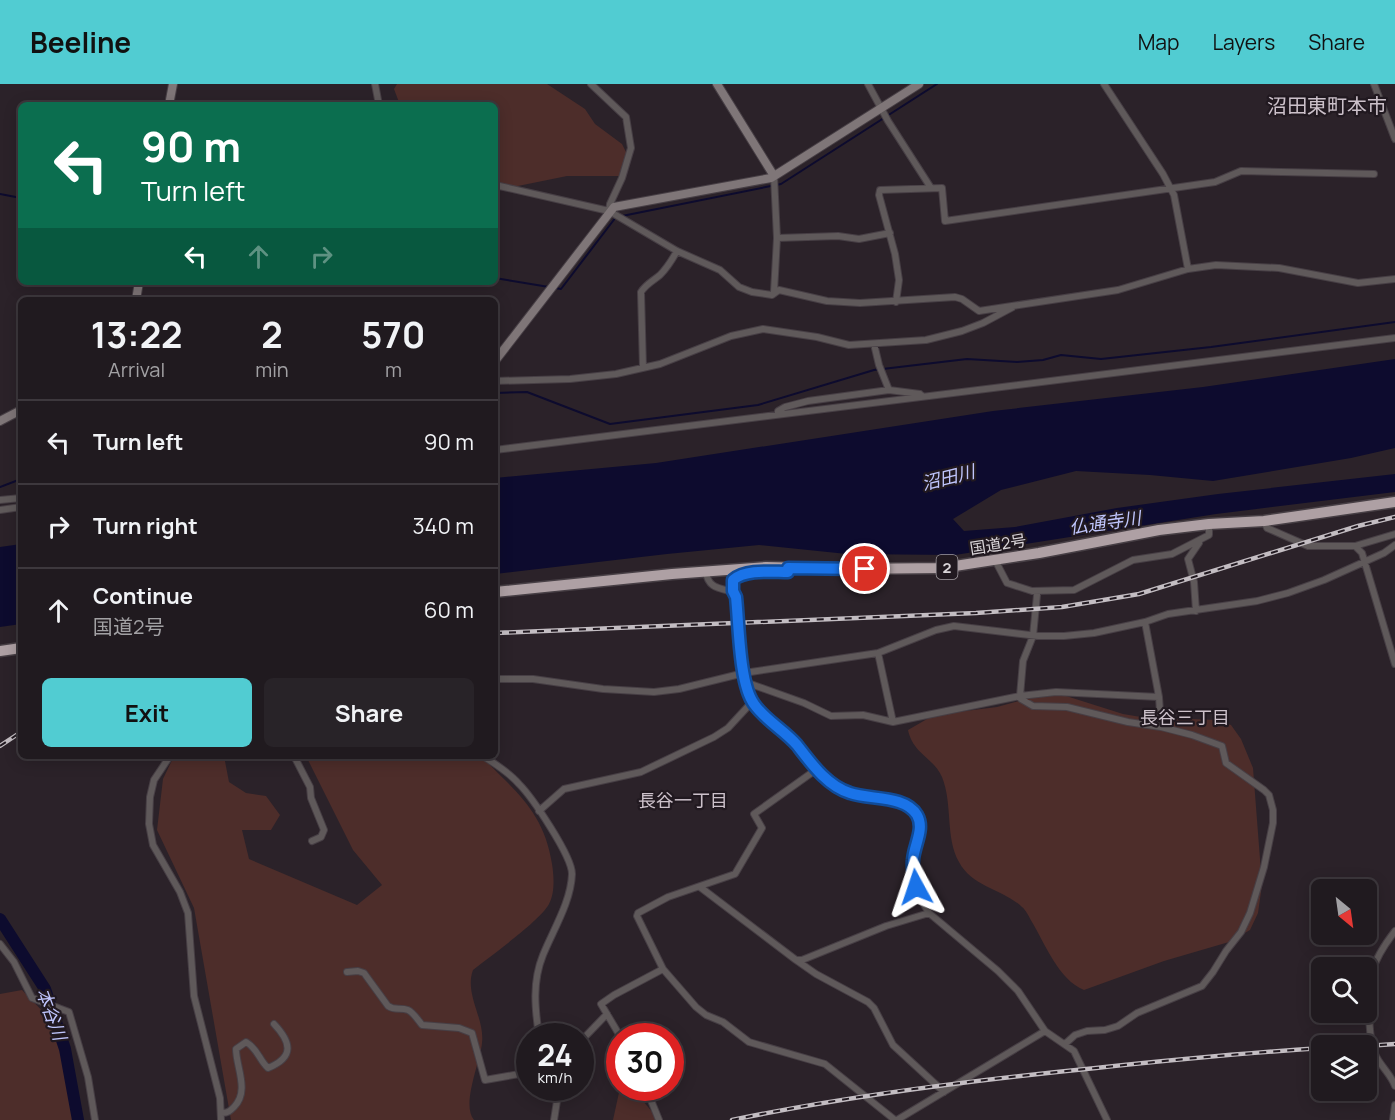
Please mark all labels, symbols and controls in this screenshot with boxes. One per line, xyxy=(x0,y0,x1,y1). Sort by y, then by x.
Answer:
text: Beeline xyxy=(30,23,131,61)
text: Map xyxy=(1138,28,1179,56)
text: Layers xyxy=(1212,28,1275,56)
text: Share xyxy=(1308,28,1365,56)
district label: 沼田東町本市 xyxy=(1267,92,1387,119)
text: 90 m xyxy=(141,117,241,175)
icon: left xyxy=(42,126,120,204)
text: Turn left xyxy=(141,172,245,209)
icon: left xyxy=(179,240,212,273)
icon: ahead xyxy=(242,240,275,273)
icon: right xyxy=(305,240,338,273)
text: 13:22 xyxy=(91,310,183,359)
text: 2 xyxy=(261,310,283,359)
text: 570 xyxy=(361,310,425,359)
text: Arrival xyxy=(108,356,165,383)
text: min xyxy=(255,356,289,383)
text: m xyxy=(385,356,402,383)
icon: left xyxy=(42,426,75,459)
text: Turn left xyxy=(93,427,183,457)
text: 90 m xyxy=(424,427,474,457)
water label: 沼田川 xyxy=(919,458,979,495)
water label: 仏通寺川 xyxy=(1068,505,1144,539)
icon: right xyxy=(42,510,75,543)
text: Turn right xyxy=(93,511,198,541)
text: 340 m xyxy=(412,511,474,541)
street label: 国道2号 xyxy=(968,529,1028,559)
pin xyxy=(839,543,890,594)
icon: arrive xyxy=(848,552,881,585)
road number: 2 xyxy=(936,555,958,579)
text: Continue xyxy=(93,581,193,611)
icon: ahead xyxy=(42,594,75,627)
text: 60 m xyxy=(424,595,474,625)
text: 国道2号 xyxy=(93,613,164,640)
button: Exit xyxy=(42,678,252,747)
button: Share xyxy=(264,678,474,747)
district label: 長谷三丁目 xyxy=(1140,705,1230,729)
district label: 長谷一丁目 xyxy=(638,788,728,812)
position arrow xyxy=(884,855,948,919)
north arrow xyxy=(1311,879,1377,945)
map controls xyxy=(1311,879,1377,1101)
button: search xyxy=(1311,957,1377,1023)
water label: 本谷川 xyxy=(31,985,73,1045)
speed limit sign: 30 xyxy=(606,1023,684,1101)
text: 24 xyxy=(537,1034,573,1075)
button: layers xyxy=(1311,1035,1377,1101)
text: km/h xyxy=(538,1067,572,1088)

